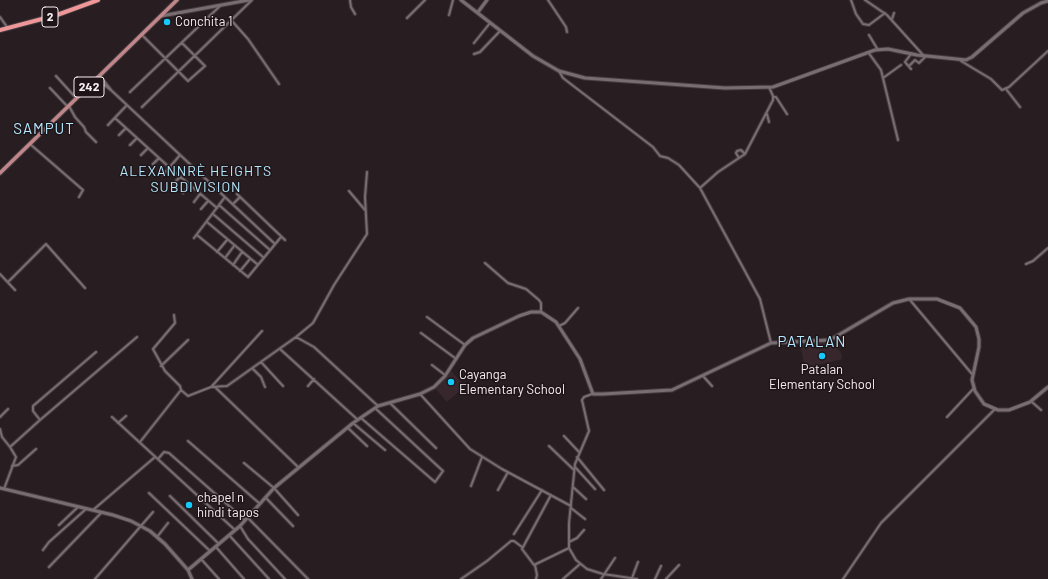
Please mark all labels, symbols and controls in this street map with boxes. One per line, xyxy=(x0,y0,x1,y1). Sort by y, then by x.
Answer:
road number: 2 xyxy=(42,7,58,27)
place label: Conchita 1 xyxy=(175,14,232,30)
marker: Conchita 1 xyxy=(162,17,172,27)
road number: 242 xyxy=(74,77,104,97)
district label: SAMPUT xyxy=(13,120,75,138)
district label: ALEXANNRÈ HEIGHTS SUBDIVISION xyxy=(120,163,272,196)
district label: PATALAN xyxy=(778,333,846,351)
marker: Patalan Elementary School xyxy=(817,351,827,361)
place label: Patalan Elementary School xyxy=(769,362,875,393)
place label: Cayanga Elementary School xyxy=(459,367,565,398)
marker: Cayanga Elementary School xyxy=(446,377,456,387)
place label: chapel n hindi tapos xyxy=(197,490,259,521)
marker: chapel n hindi tapos xyxy=(184,500,194,510)

